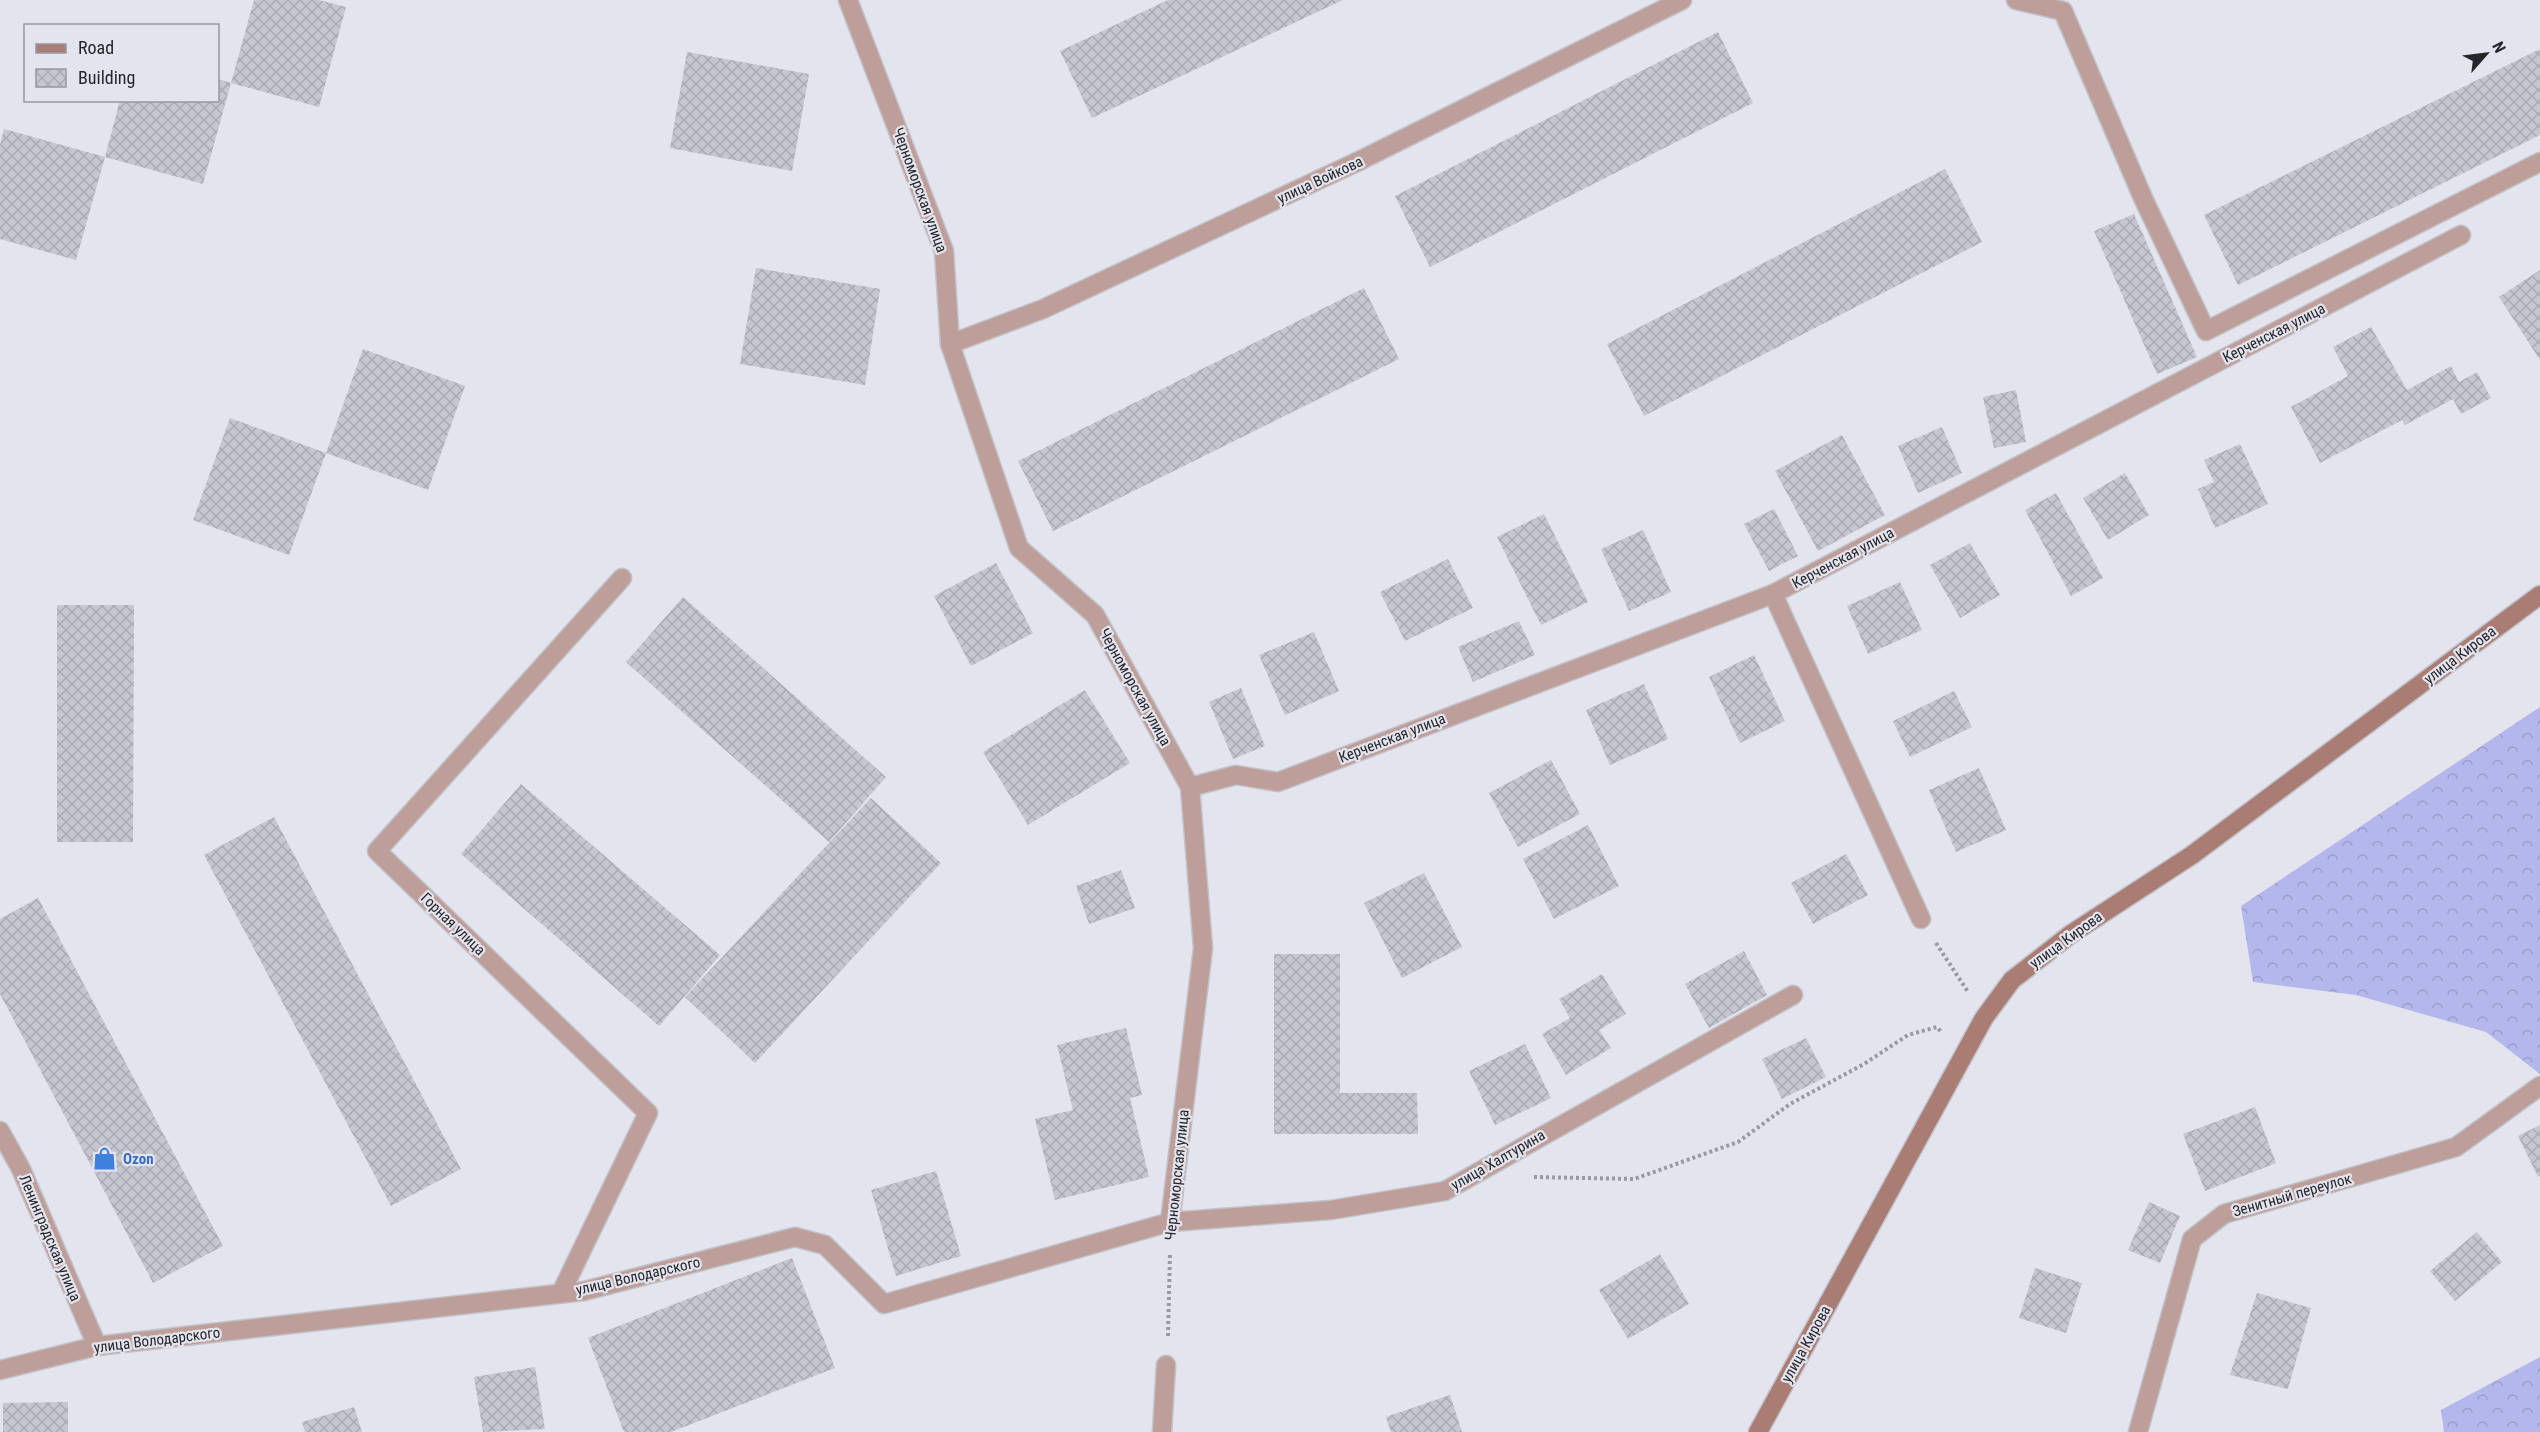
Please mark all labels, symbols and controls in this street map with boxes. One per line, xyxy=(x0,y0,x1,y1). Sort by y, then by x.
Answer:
legend xyxy=(24,24,219,102)
north arrow xyxy=(2456,24,2516,84)
text: Road xyxy=(78,37,114,58)
text: N xyxy=(2488,38,2509,56)
text: Building xyxy=(78,67,135,88)
street label: Черноморская улица xyxy=(889,125,951,255)
street label: улица Войкова xyxy=(1274,152,1366,208)
street label: Керченская улица xyxy=(2220,299,2328,367)
street label: Керченская улица xyxy=(1789,524,1897,592)
street label: улица Кирова xyxy=(2421,622,2499,688)
street label: Черноморская улица xyxy=(1095,625,1175,749)
street label: Керченская улица xyxy=(1336,709,1448,767)
street label: Горная улица xyxy=(417,889,489,959)
street label: улица Кирова xyxy=(2026,908,2106,972)
street label: Черноморская улица xyxy=(1161,1109,1193,1241)
street label: улица Халтурина xyxy=(1448,1126,1548,1194)
shop icon: Ozon xyxy=(92,1146,118,1172)
place label: Ozon xyxy=(123,1150,154,1168)
street label: Зенитный переулок xyxy=(2231,1169,2353,1221)
street label: Ленинградская улица xyxy=(15,1172,85,1304)
street label: улица Володарского xyxy=(574,1253,702,1299)
street label: улица Кирова xyxy=(1777,1302,1835,1386)
street label: улица Володарского xyxy=(93,1323,221,1357)

